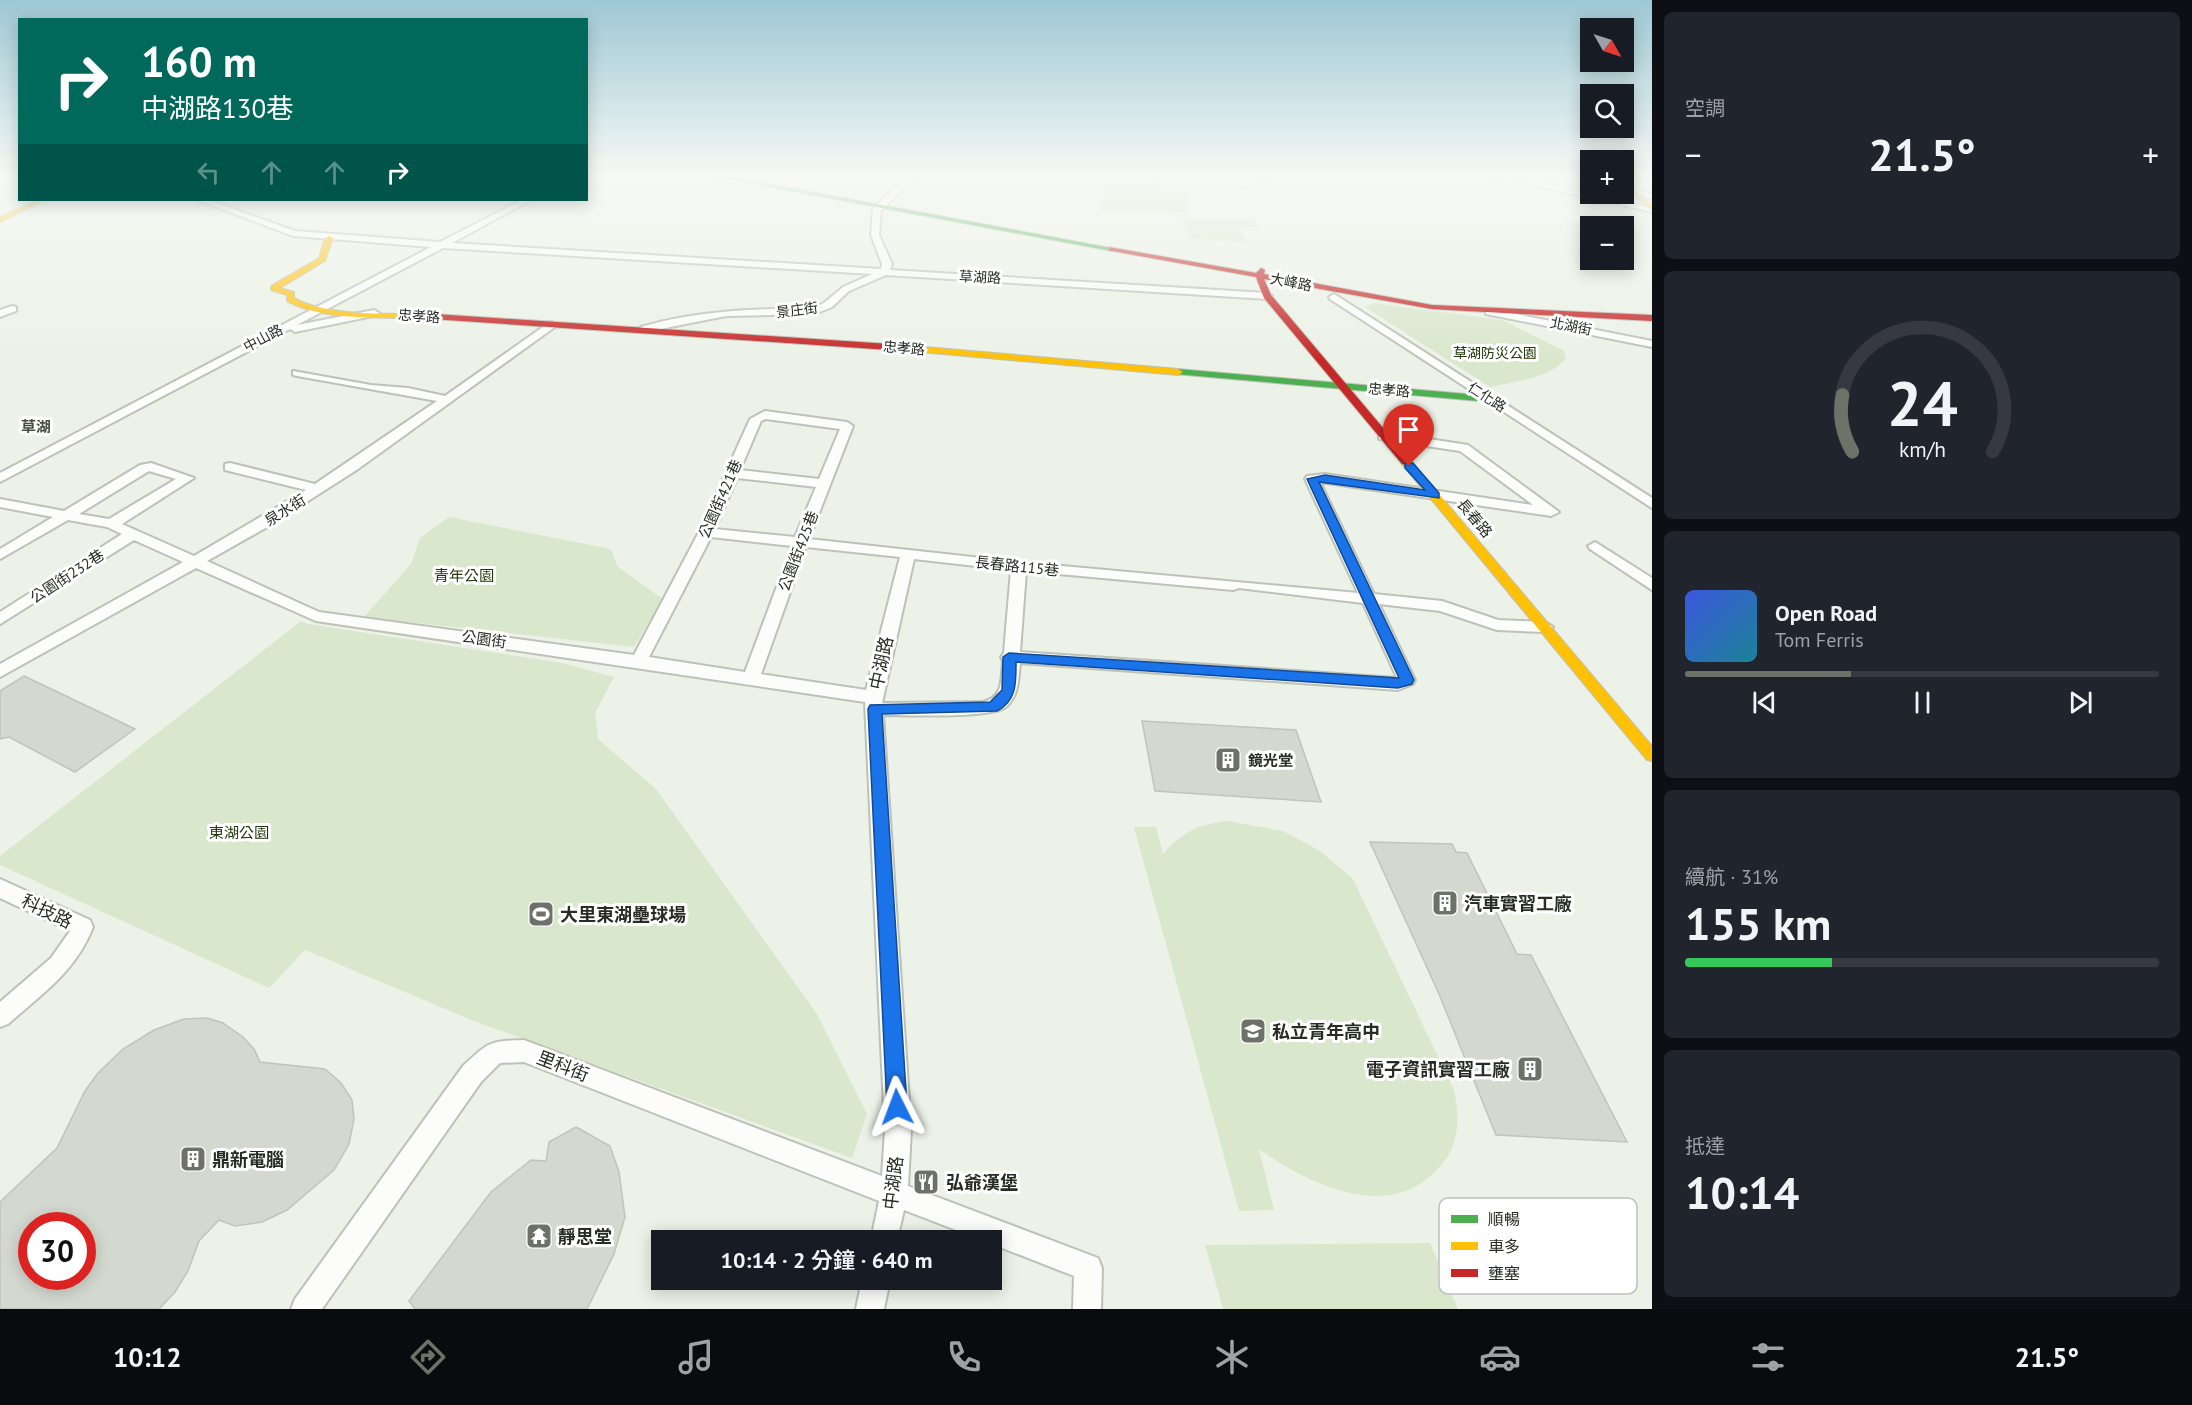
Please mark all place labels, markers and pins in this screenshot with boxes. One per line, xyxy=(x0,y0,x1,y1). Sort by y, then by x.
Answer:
pin xyxy=(1383,404,1434,466)
building icon: 鏡光堂 xyxy=(1213,745,1243,775)
place label: 鏡光堂 xyxy=(1248,751,1293,770)
building icon: 汽車實習工廠 xyxy=(1430,888,1460,918)
place label: 汽車實習工廠 xyxy=(1464,892,1572,915)
sports icon: 大里東湖壘球場 xyxy=(526,899,556,929)
place label: 大里東湖壘球場 xyxy=(560,903,686,926)
school or university icon: 私立青年高中 xyxy=(1238,1016,1268,1046)
place label: 私立青年高中 xyxy=(1272,1020,1380,1043)
building icon: 電子資訊實習工廠 xyxy=(1515,1054,1545,1084)
place label: 電子資訊實習工廠 xyxy=(1366,1058,1510,1081)
building icon: 鼎新電腦 xyxy=(178,1144,208,1174)
place label: 鼎新電腦 xyxy=(212,1148,284,1171)
restaurant icon: 弘爺漢堡 xyxy=(911,1167,941,1197)
place label: 弘爺漢堡 xyxy=(946,1171,1018,1194)
temple icon: 靜思堂 xyxy=(524,1221,554,1251)
place label: 靜思堂 xyxy=(558,1225,612,1248)

